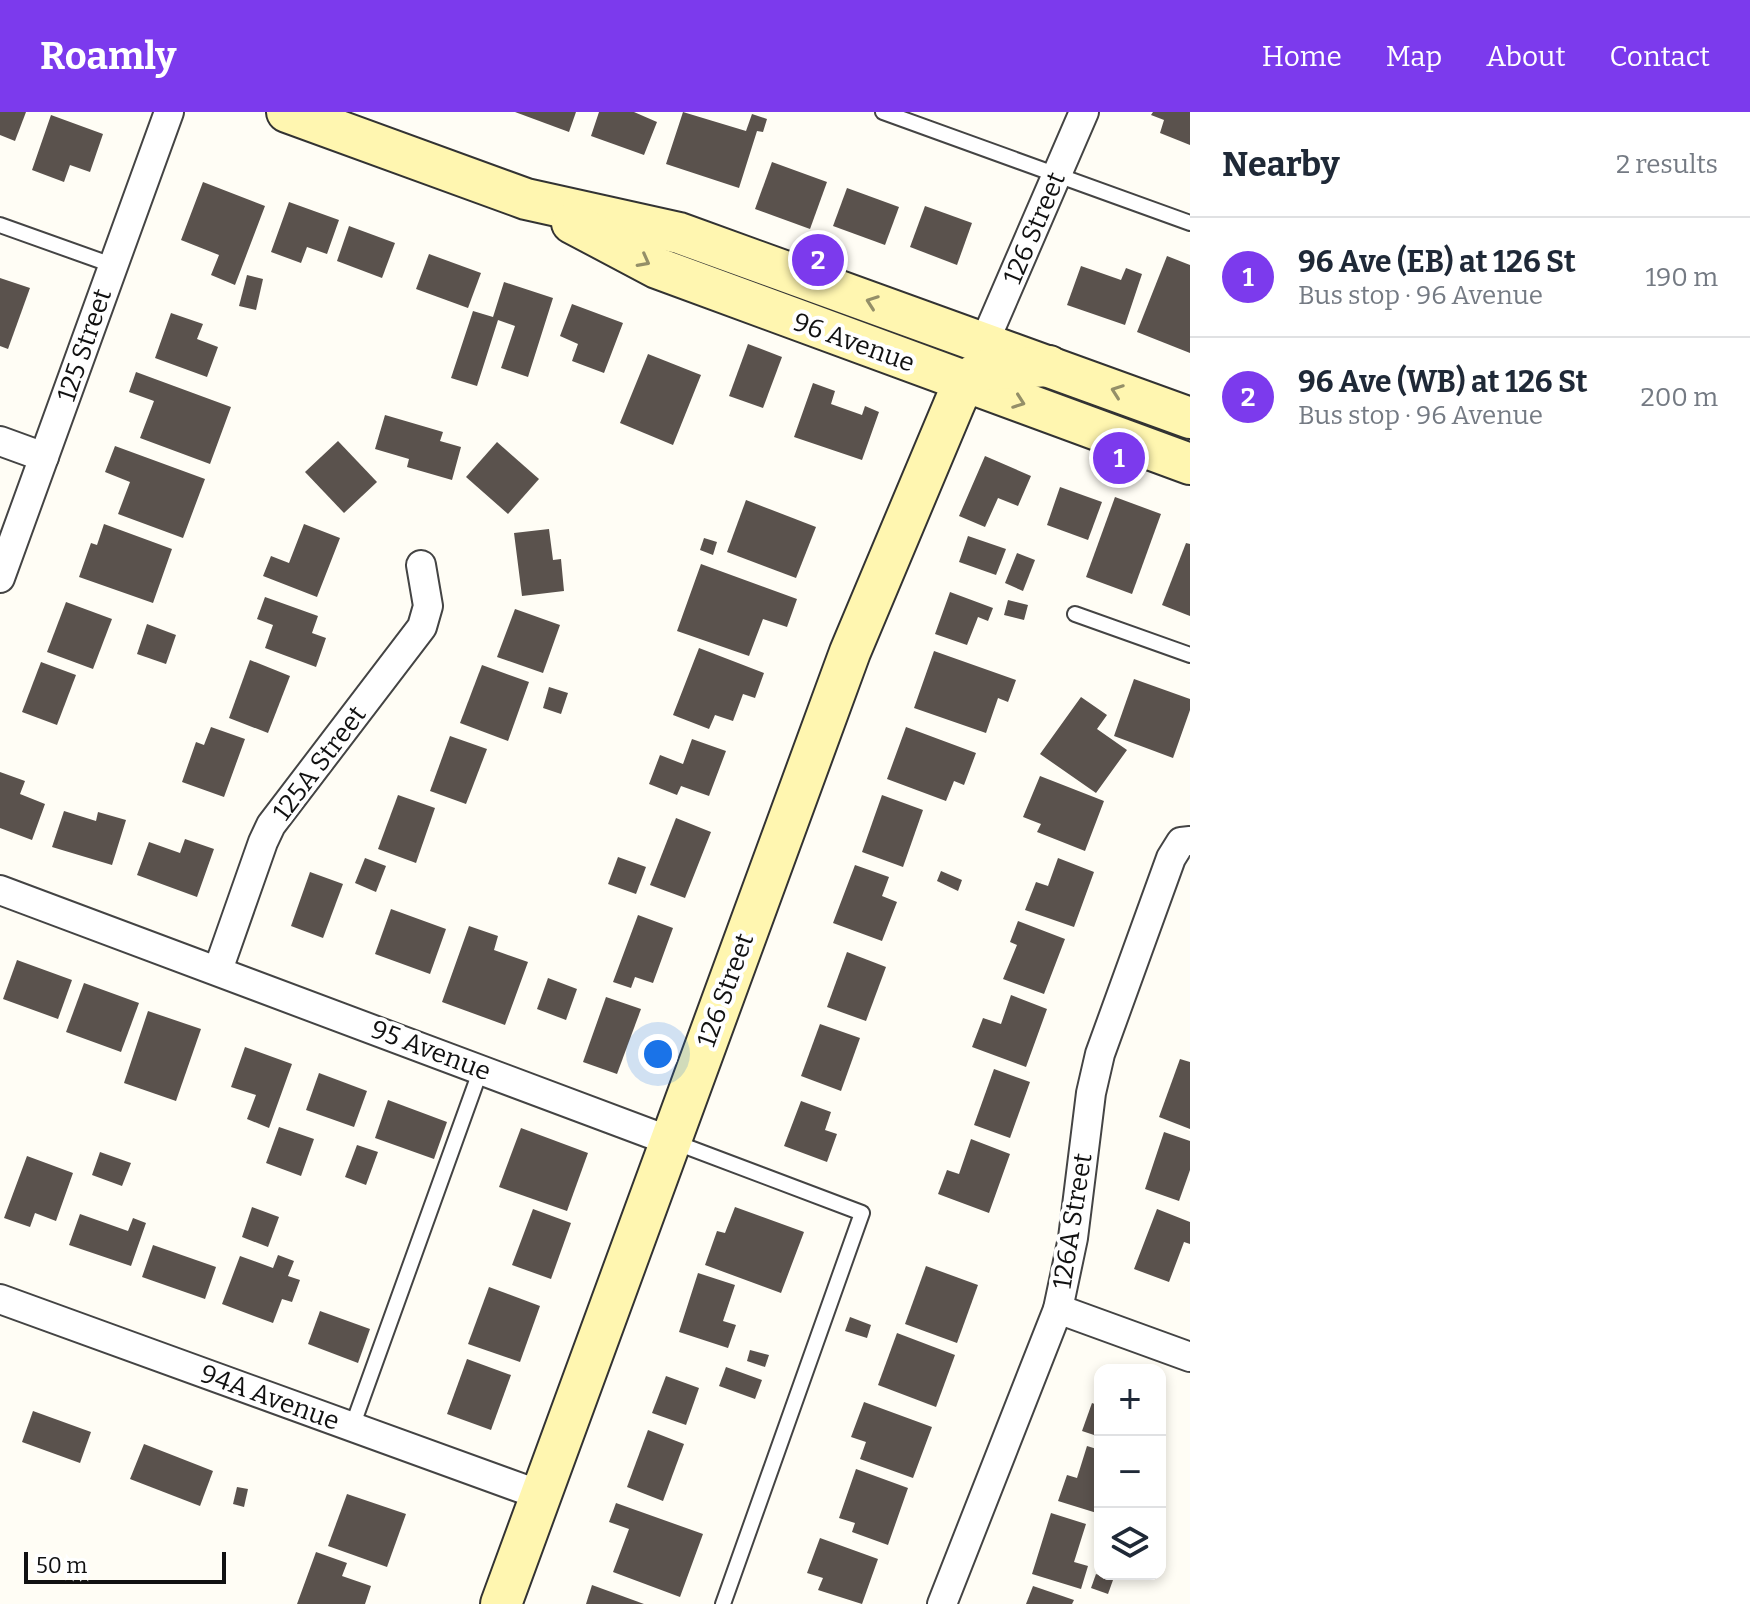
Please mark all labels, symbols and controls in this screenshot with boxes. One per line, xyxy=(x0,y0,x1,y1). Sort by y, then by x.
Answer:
text: Roamly xyxy=(40,33,176,79)
text: Home xyxy=(1262,40,1342,73)
text: Map xyxy=(1386,40,1442,73)
text: About xyxy=(1486,40,1566,73)
text: Contact xyxy=(1610,40,1710,73)
text: Nearby xyxy=(1222,144,1340,185)
text: 2 results xyxy=(1616,149,1718,180)
street label: 126 Street xyxy=(997,167,1072,289)
pin: 2 xyxy=(792,230,844,290)
text: 96 Ave (EB) at 126 St xyxy=(1298,244,1576,280)
one-way arrow xyxy=(636,252,651,267)
text: 1 xyxy=(1242,262,1254,293)
text: 190 m xyxy=(1646,262,1718,293)
text: Bus stop · 96 Avenue xyxy=(1298,280,1543,311)
street label: 125 Street xyxy=(51,284,118,406)
one-way arrow xyxy=(866,296,880,312)
street label: 96 Avenue xyxy=(789,306,919,379)
text: 96 Ave (WB) at 126 St xyxy=(1298,364,1588,400)
text: 2 xyxy=(1241,382,1255,413)
text: 200 m xyxy=(1641,382,1718,413)
one-way arrow xyxy=(1111,384,1125,401)
one-way arrow xyxy=(1011,392,1025,409)
text: Bus stop · 96 Avenue xyxy=(1298,400,1543,431)
pin: 1 xyxy=(1093,428,1145,488)
street label: 125A Street xyxy=(266,699,373,827)
street label: 126 Street xyxy=(691,929,761,1051)
street label: 95 Avenue xyxy=(367,1013,495,1087)
your location xyxy=(638,1034,678,1074)
street label: 126A Street xyxy=(1046,1150,1099,1291)
street label: 94A Avenue xyxy=(196,1358,343,1437)
map controls xyxy=(1094,1364,1166,1580)
button: + xyxy=(1094,1364,1166,1436)
button: − xyxy=(1094,1436,1166,1508)
button: layers xyxy=(1094,1508,1166,1580)
scale bar xyxy=(24,1548,226,1584)
text: 50 m xyxy=(36,1552,87,1579)

